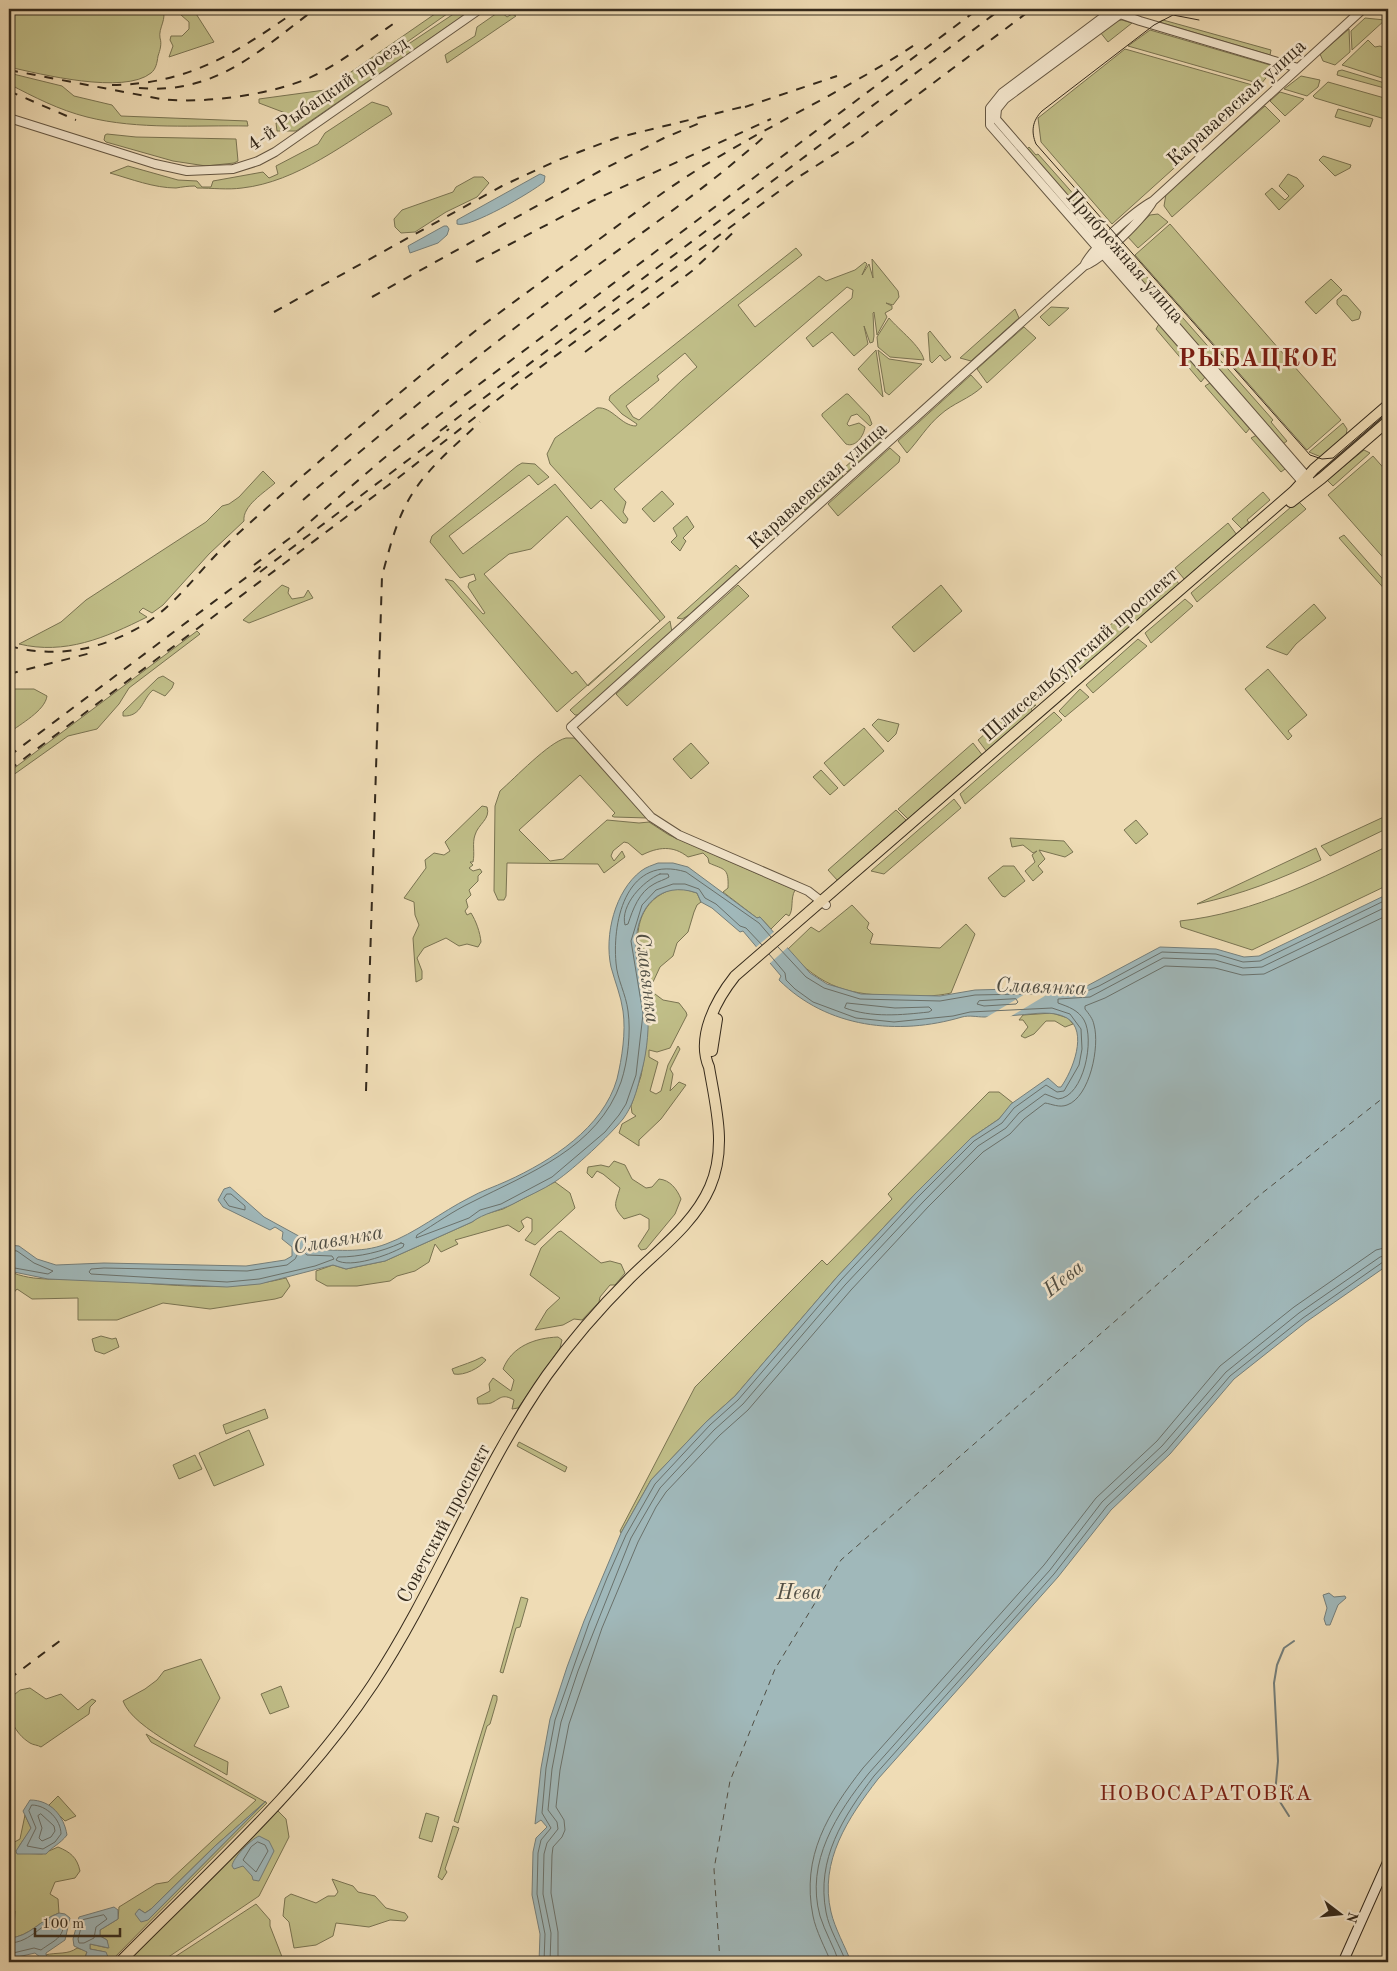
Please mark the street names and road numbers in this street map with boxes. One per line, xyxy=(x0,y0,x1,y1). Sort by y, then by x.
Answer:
street label: 4-й Рыбацкий проезд xyxy=(244,33,412,156)
street label: Караваевская улица xyxy=(1164,36,1311,171)
street label: Прибрежная улица xyxy=(1062,187,1187,328)
street label: Караваевская улица xyxy=(745,419,892,554)
street label: Шлиссельбургский проспект xyxy=(978,565,1182,746)
street label: Советский проспект xyxy=(394,1441,495,1607)

